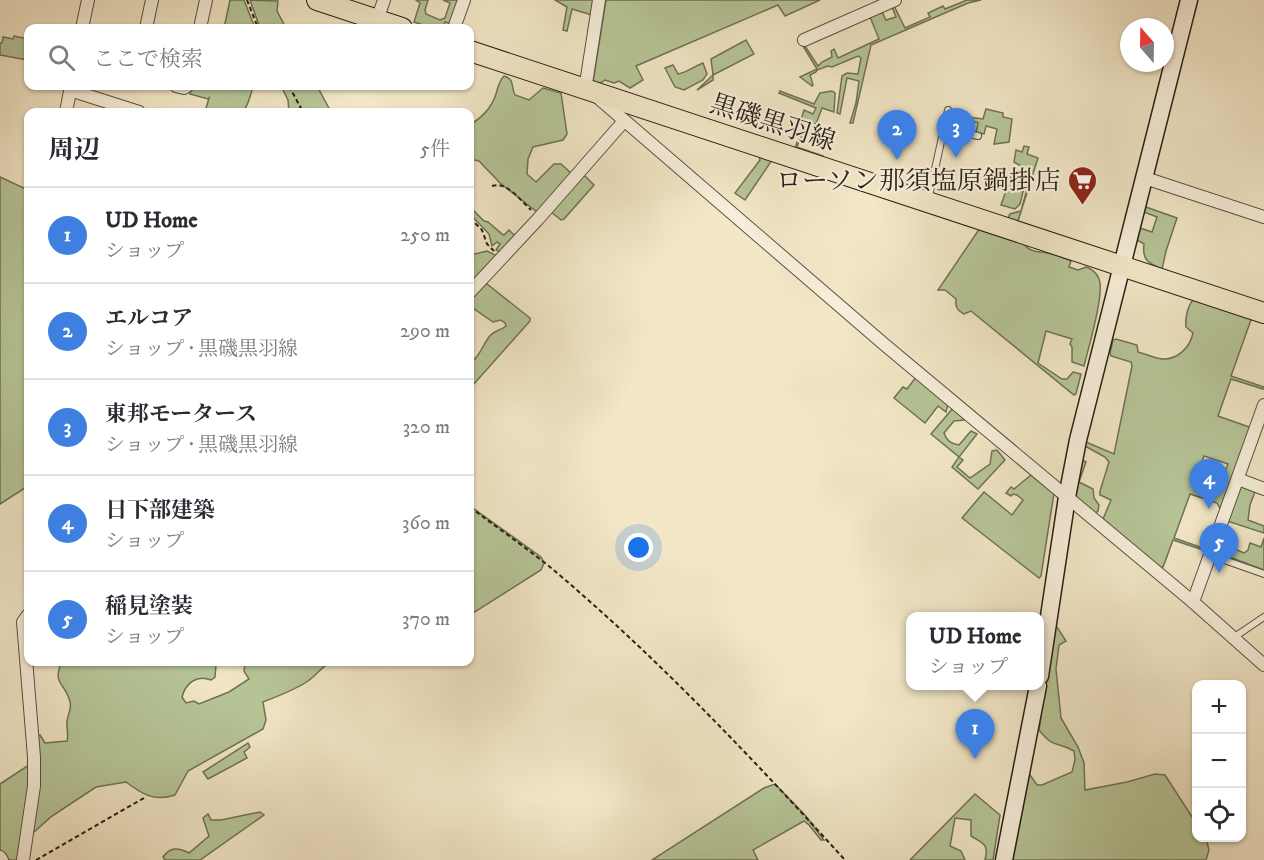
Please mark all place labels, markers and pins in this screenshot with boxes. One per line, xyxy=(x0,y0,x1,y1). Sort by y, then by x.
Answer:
pin: 3 xyxy=(936,108,976,158)
pin: 2 xyxy=(878,110,916,160)
supermarket icon: ローソン那須塩原鍋掛店 xyxy=(1066,164,1098,206)
place label: ローソン那須塩原鍋掛店 xyxy=(776,165,1061,198)
pin: 4 xyxy=(1190,460,1228,509)
pin: 5 xyxy=(1200,524,1238,573)
pin: 1 xyxy=(956,710,994,759)

